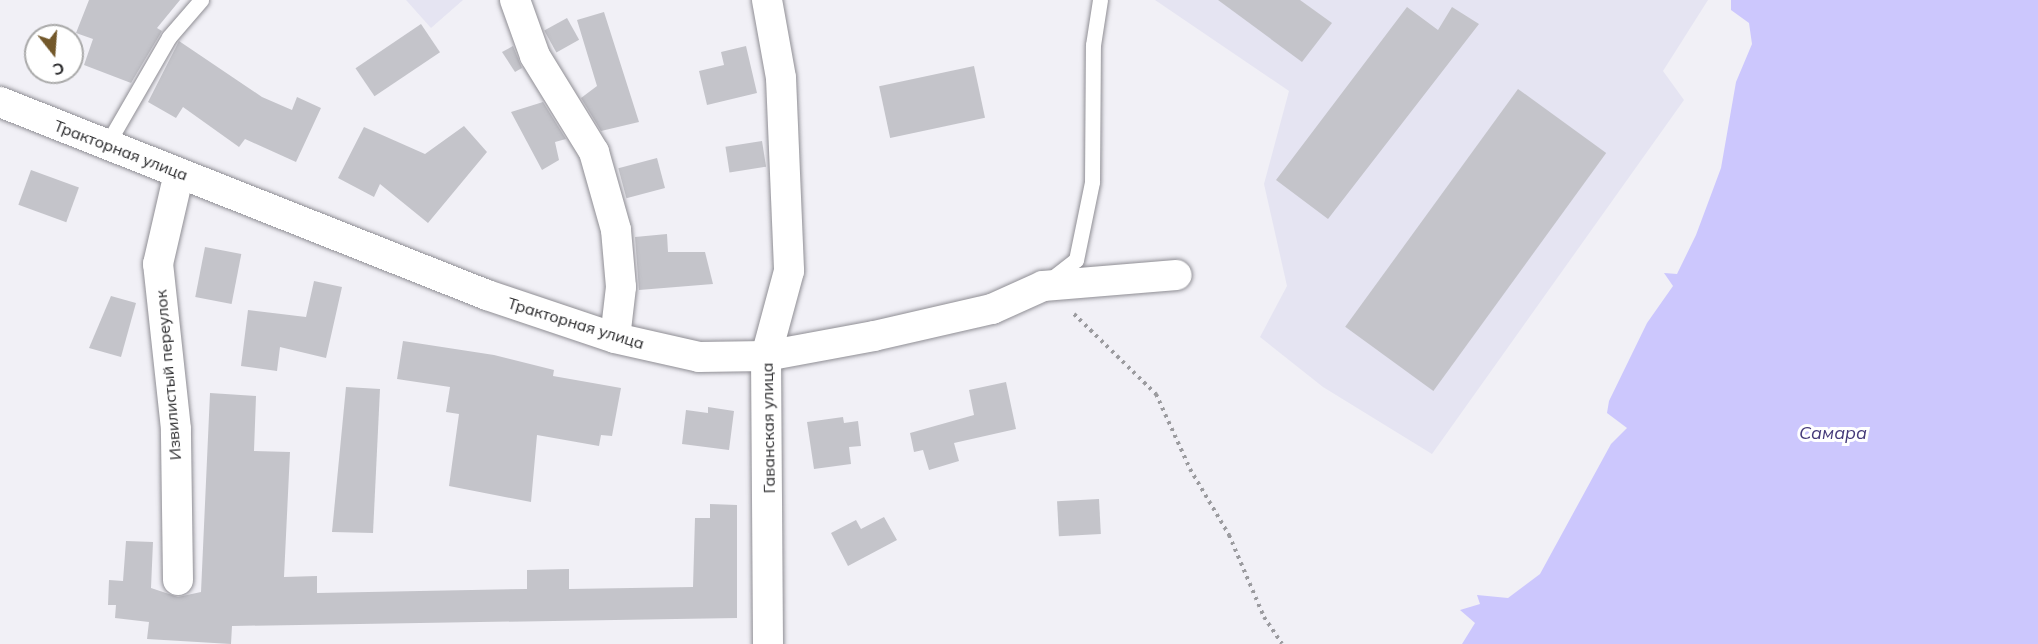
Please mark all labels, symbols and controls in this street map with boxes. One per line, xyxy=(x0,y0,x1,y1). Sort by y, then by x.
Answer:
north arrow xyxy=(24,24,84,84)
text: С xyxy=(51,58,67,80)
street label: Тракторная улица xyxy=(51,116,191,184)
street label: Извилистый переулок xyxy=(151,289,185,461)
street label: Тракторная улица xyxy=(505,293,647,353)
street label: Гаванская улица xyxy=(757,362,779,494)
water label: Самара xyxy=(1799,422,1867,444)

